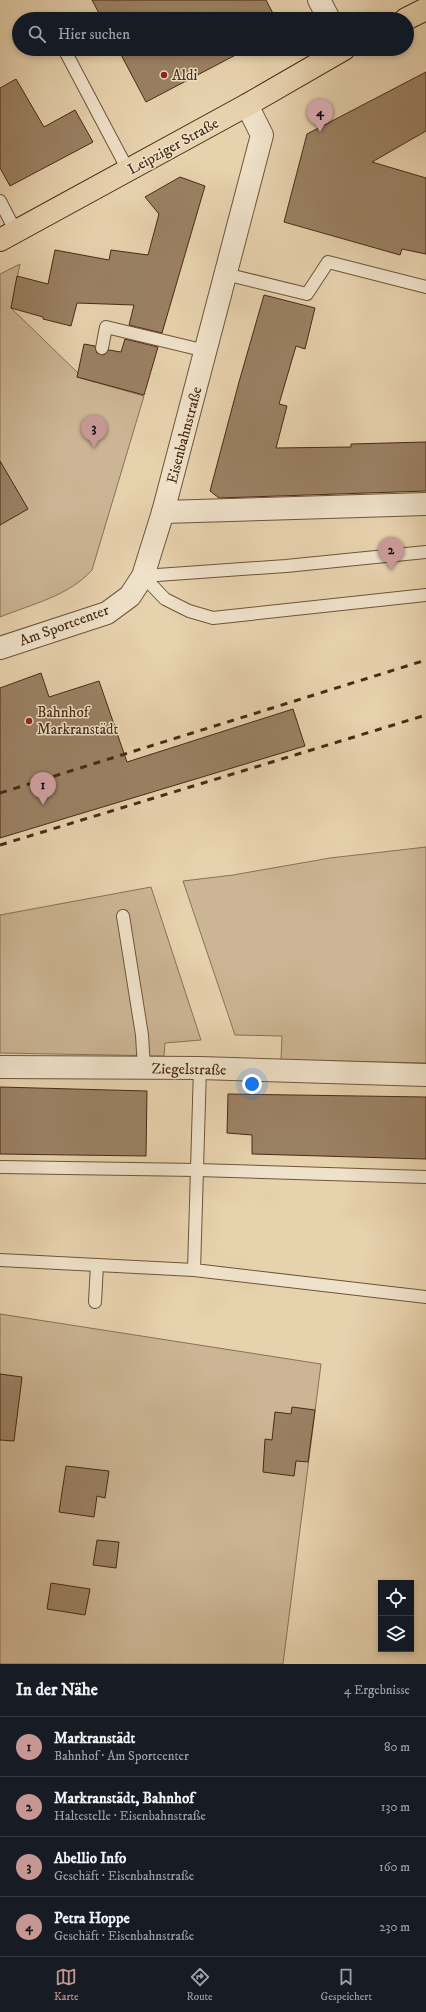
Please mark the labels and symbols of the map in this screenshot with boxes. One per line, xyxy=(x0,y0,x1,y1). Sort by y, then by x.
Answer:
place label: Aldi xyxy=(172,66,198,85)
marker: Aldi xyxy=(159,70,169,80)
pin: 4 xyxy=(307,99,333,132)
street label: Leipziger Straße xyxy=(124,114,222,179)
street label: Eisenbahnstraße xyxy=(162,385,207,486)
pin: 3 xyxy=(81,415,107,448)
pin: 2 xyxy=(378,537,404,570)
street label: Am Sportcenter xyxy=(17,600,112,650)
place label: Bahnhof Markranstädt xyxy=(37,703,118,739)
marker: Bahnhof Markranstädt xyxy=(24,716,34,726)
pin: 1 xyxy=(30,772,56,805)
street label: Ziegelstraße xyxy=(151,1059,227,1080)
your location xyxy=(242,1074,262,1094)

